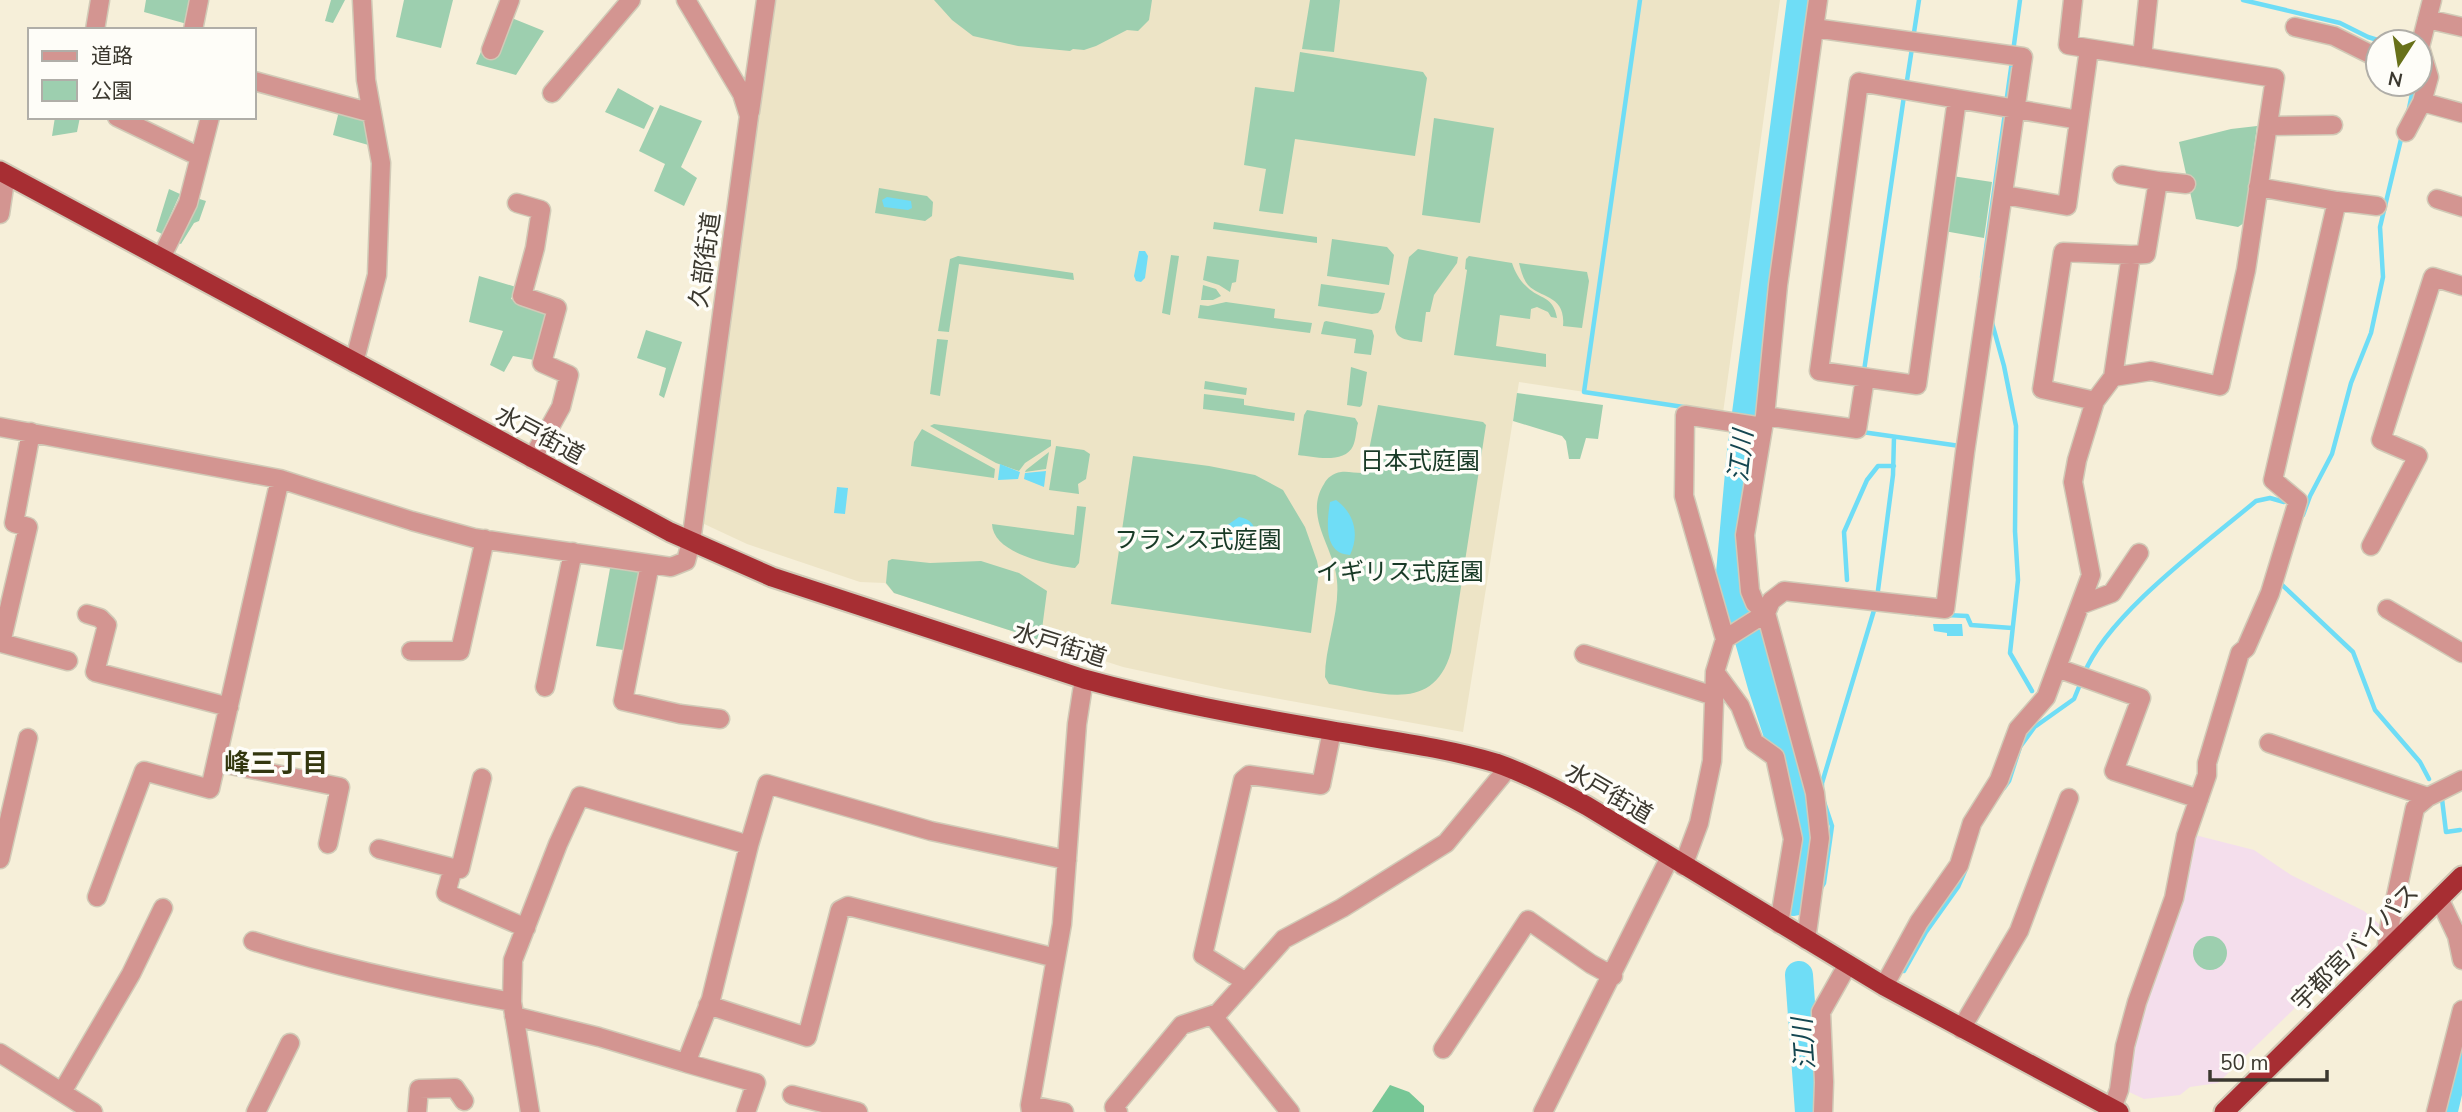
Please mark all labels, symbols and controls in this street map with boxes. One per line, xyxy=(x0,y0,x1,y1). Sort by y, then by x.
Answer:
legend xyxy=(28,28,256,119)
north arrow xyxy=(2364,28,2434,98)
text: 道路 xyxy=(91,42,133,70)
text: N xyxy=(2386,64,2405,93)
text: 公園 xyxy=(91,77,133,105)
street label: 久部街道 xyxy=(682,210,728,310)
street label: 水戸街道 xyxy=(490,398,590,472)
water label: 江川 xyxy=(1721,425,1761,484)
park label: 日本式庭園 xyxy=(1360,445,1480,477)
park label: フランス式庭園 xyxy=(1114,524,1282,556)
park label: イギリス式庭園 xyxy=(1316,556,1484,588)
street label: 水戸街道 xyxy=(1009,616,1111,674)
district label: 峰三丁目 xyxy=(224,746,328,781)
street label: 水戸街道 xyxy=(1559,755,1659,831)
street label: 宇都宮バイパス xyxy=(2284,876,2426,1018)
water label: 江川 xyxy=(1785,1014,1823,1071)
scale bar xyxy=(2210,1038,2327,1082)
text: 50 m xyxy=(2220,1049,2269,1077)

